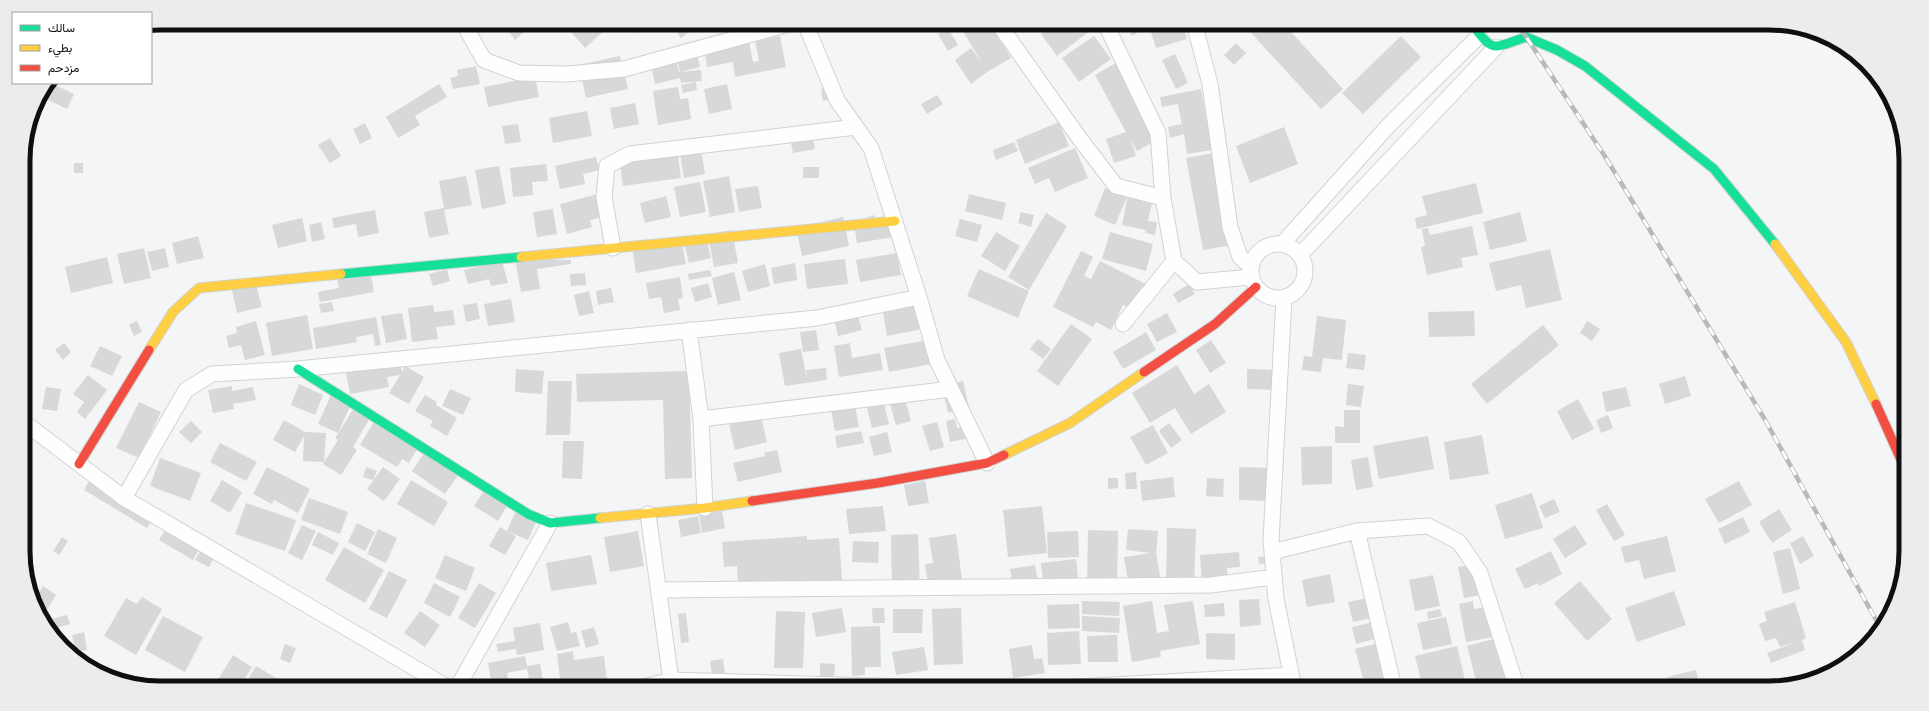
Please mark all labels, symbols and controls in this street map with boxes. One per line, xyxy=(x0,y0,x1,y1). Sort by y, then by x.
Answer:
legend xyxy=(12,12,152,84)
text: سالك xyxy=(48,21,75,35)
text: بطيء xyxy=(48,41,72,58)
text: مزدحم xyxy=(48,61,79,76)

